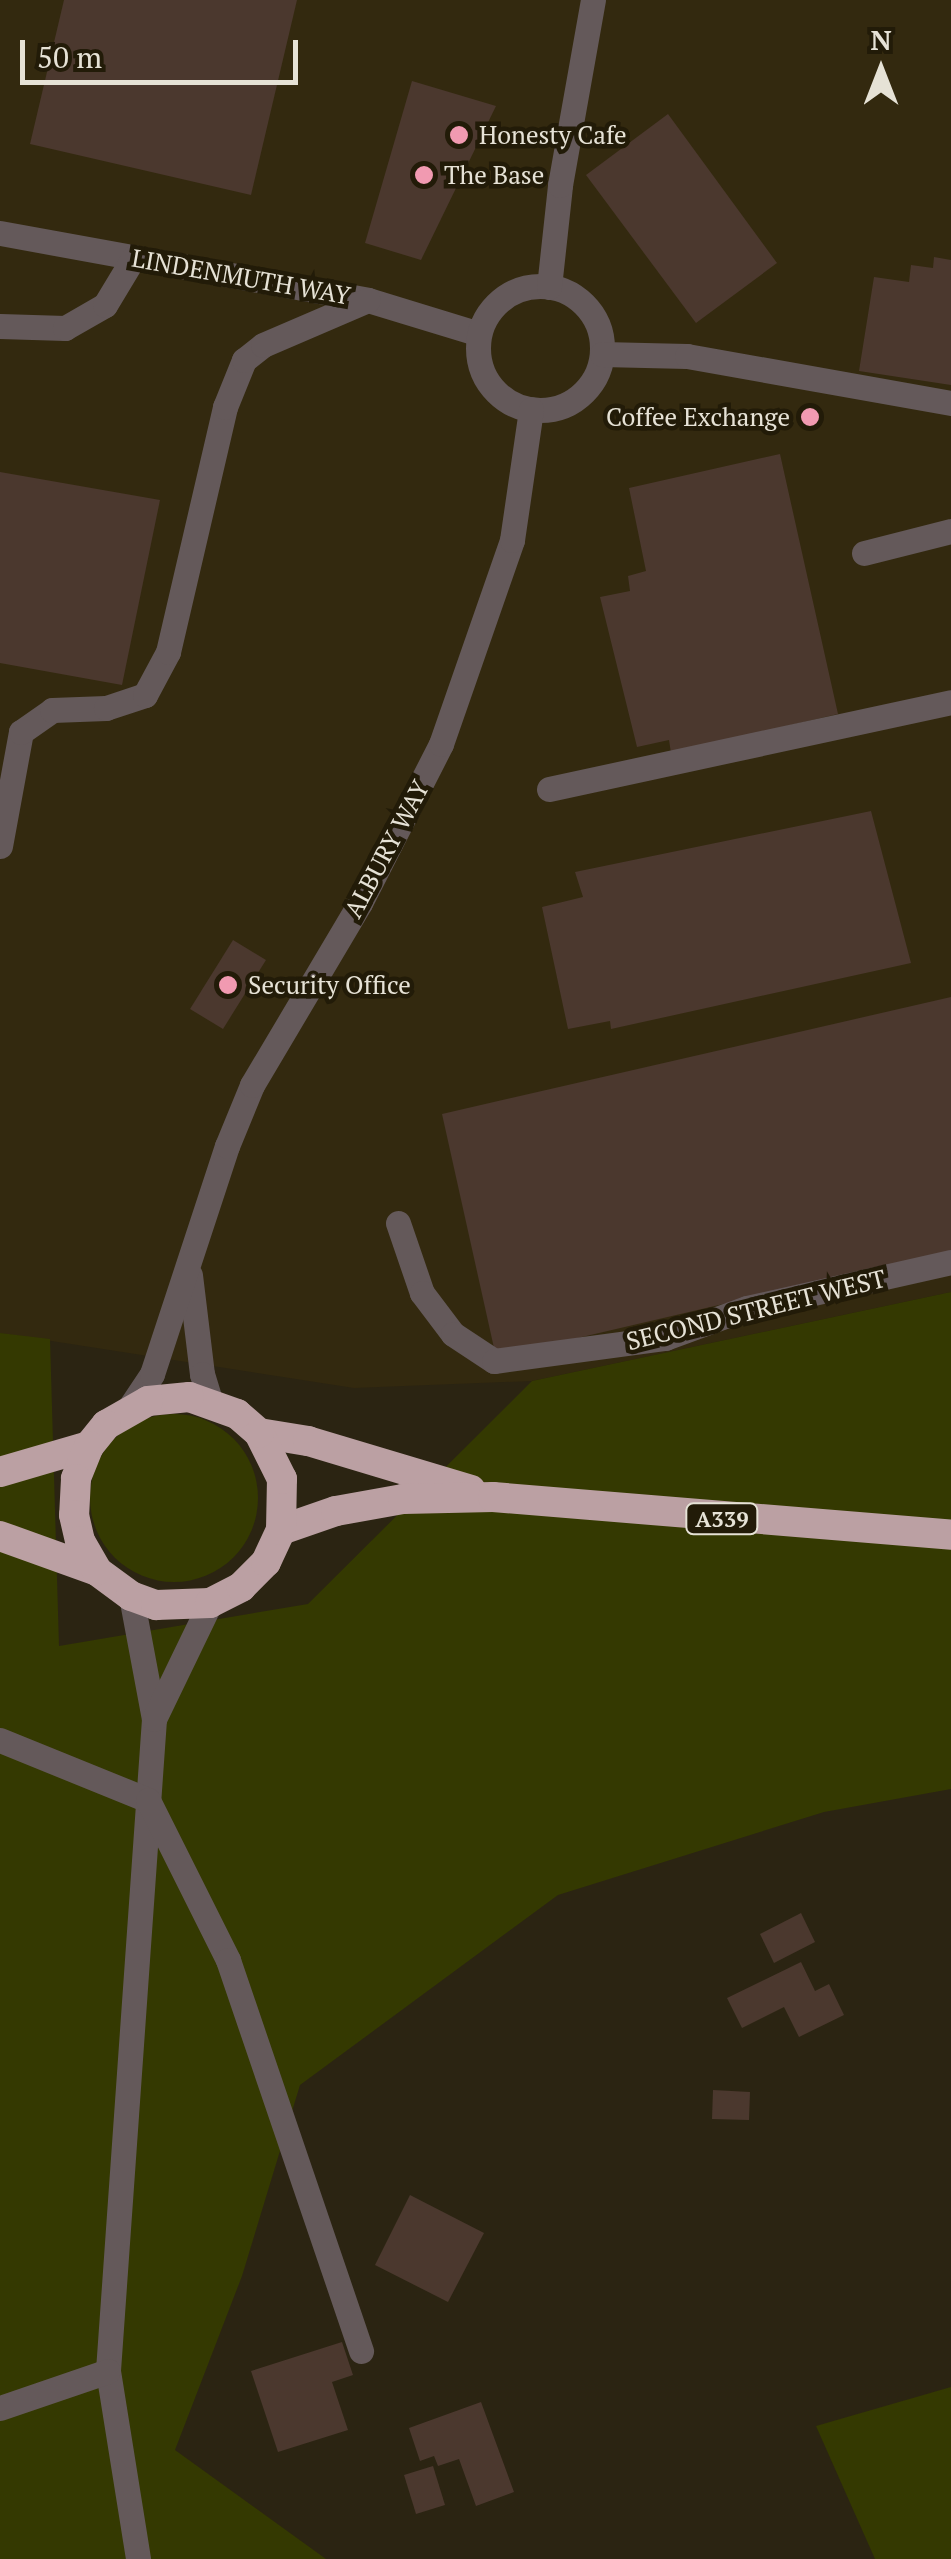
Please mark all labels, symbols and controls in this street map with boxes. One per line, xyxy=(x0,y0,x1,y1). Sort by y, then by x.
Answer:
scale bar xyxy=(25,20,302,82)
north arrow xyxy=(831,20,931,120)
text: N xyxy=(870,21,892,58)
text: 50 m xyxy=(37,37,102,77)
place label: Honesty Cafe xyxy=(479,120,627,150)
marker: Honesty Cafe xyxy=(448,124,470,146)
place label: The Base xyxy=(444,160,544,190)
marker: The Base xyxy=(413,164,435,186)
street label: LINDENMUTH WAY xyxy=(129,243,353,311)
place label: Coffee Exchange xyxy=(606,402,790,432)
marker: Coffee Exchange xyxy=(799,406,821,428)
street label: ALBURY WAY xyxy=(338,775,436,923)
place label: Security Office xyxy=(248,970,411,1000)
marker: Security Office xyxy=(217,974,239,996)
street label: SECOND STREET WEST xyxy=(623,1263,889,1357)
road number: A339 xyxy=(684,1502,760,1536)

